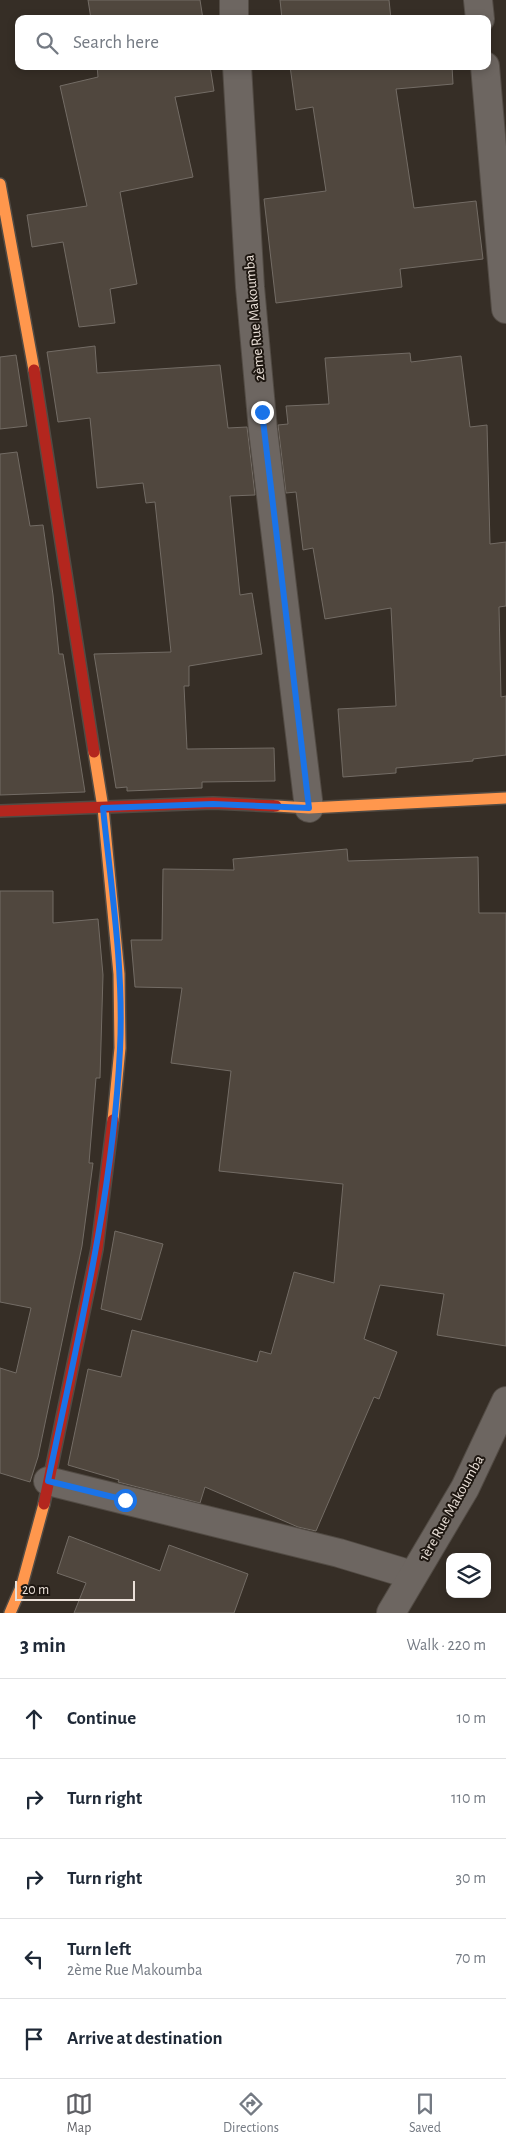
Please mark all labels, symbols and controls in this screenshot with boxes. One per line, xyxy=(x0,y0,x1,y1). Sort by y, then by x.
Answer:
search box xyxy=(15,15,491,70)
icon: search xyxy=(33,29,61,57)
text: Search here xyxy=(73,33,159,52)
street label: 2ème Rue Makoumba xyxy=(241,254,267,382)
route end xyxy=(251,401,274,424)
street label: 1ère Rue Makoumba xyxy=(416,1453,487,1564)
route start xyxy=(114,1489,137,1512)
map controls xyxy=(446,1553,491,1598)
button: layers xyxy=(446,1553,491,1598)
scale bar xyxy=(15,1578,135,1601)
text: 20 m xyxy=(22,1583,49,1597)
text: 3 min xyxy=(20,1635,66,1656)
text: Walk · 220 m xyxy=(407,1637,486,1653)
icon: ahead xyxy=(20,1705,48,1733)
text: Continue xyxy=(67,1709,136,1728)
text: 10 m xyxy=(457,1710,486,1726)
icon: right xyxy=(20,1785,48,1813)
text: Turn right xyxy=(67,1789,142,1808)
text: 110 m xyxy=(451,1790,486,1806)
icon: right xyxy=(20,1865,48,1893)
text: Turn right xyxy=(67,1869,142,1888)
text: 30 m xyxy=(456,1870,486,1886)
text: Turn left xyxy=(67,1940,131,1959)
icon: left xyxy=(20,1945,48,1973)
text: 70 m xyxy=(455,1950,486,1966)
text: 2ème Rue Makoumba xyxy=(67,1962,202,1978)
icon: arrive xyxy=(20,2025,48,2053)
text: Arrive at destination xyxy=(67,2029,223,2048)
tab: Map xyxy=(65,2090,93,2137)
tab: Directions xyxy=(223,2090,279,2137)
tab: Saved xyxy=(409,2090,441,2137)

